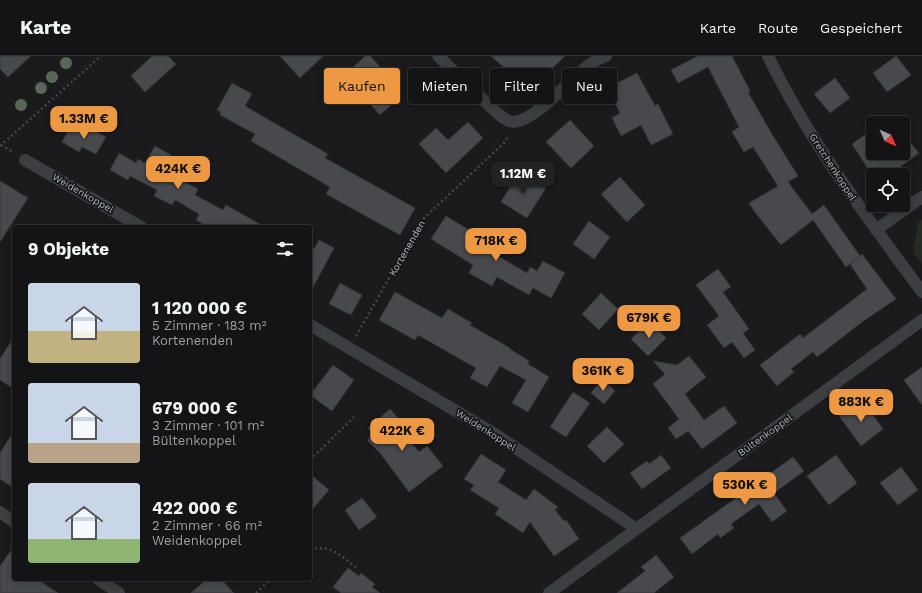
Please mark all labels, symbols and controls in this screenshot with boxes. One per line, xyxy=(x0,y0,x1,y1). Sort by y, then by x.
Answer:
text: Karte xyxy=(20,16,71,39)
text: Karte xyxy=(700,20,736,36)
text: Route xyxy=(758,20,798,36)
text: Gespeichert xyxy=(820,20,902,36)
chip: Kaufen xyxy=(324,68,400,104)
chip: Mieten xyxy=(408,68,482,104)
chip: Filter xyxy=(490,68,554,104)
chip: Neu xyxy=(562,68,617,104)
pin: 1.33M € xyxy=(47,106,121,140)
text: 1.33M € xyxy=(59,111,109,126)
north arrow xyxy=(866,116,910,160)
map controls xyxy=(866,116,910,212)
street label: Gretchenkoppel xyxy=(807,131,859,203)
pin: 424K € xyxy=(145,156,211,190)
text: 424K € xyxy=(155,161,201,176)
pin: 1.12M € xyxy=(486,161,560,195)
text: 1.12M € xyxy=(500,166,546,181)
button: locate xyxy=(866,168,910,212)
street label: Weidenkoppel xyxy=(50,171,116,215)
street label: Kortenenden xyxy=(387,218,427,278)
pin: 718K € xyxy=(463,228,529,262)
text: 718K € xyxy=(474,233,518,248)
icon: filters xyxy=(274,238,296,260)
text: 9 Objekte xyxy=(28,239,109,259)
text: 1 120 000 € xyxy=(152,298,247,318)
icon: home xyxy=(60,299,108,347)
pin: 679K € xyxy=(616,305,682,339)
text: 679K € xyxy=(626,310,672,325)
text: 5 Zimmer · 183 m² xyxy=(152,318,266,333)
text: Kortenenden xyxy=(152,333,233,348)
pin: 361K € xyxy=(570,358,636,392)
text: 361K € xyxy=(582,363,624,378)
pin: 883K € xyxy=(828,389,894,423)
text: 883K € xyxy=(838,394,884,409)
text: 679 000 € xyxy=(152,398,237,418)
icon: home xyxy=(60,399,108,447)
street label: Weidenkoppel xyxy=(454,407,518,453)
street label: Bültenkoppel xyxy=(736,412,794,458)
text: 3 Zimmer · 101 m² xyxy=(152,418,264,433)
pin: 422K € xyxy=(369,418,435,452)
text: 422K € xyxy=(379,423,425,438)
text: Bültenkoppel xyxy=(152,433,236,448)
pin: 530K € xyxy=(712,472,778,506)
text: 530K € xyxy=(722,477,768,492)
text: 422 000 € xyxy=(152,498,238,518)
icon: home xyxy=(60,499,108,547)
text: 2 Zimmer · 66 m² xyxy=(152,518,262,533)
text: Weidenkoppel xyxy=(152,533,241,548)

